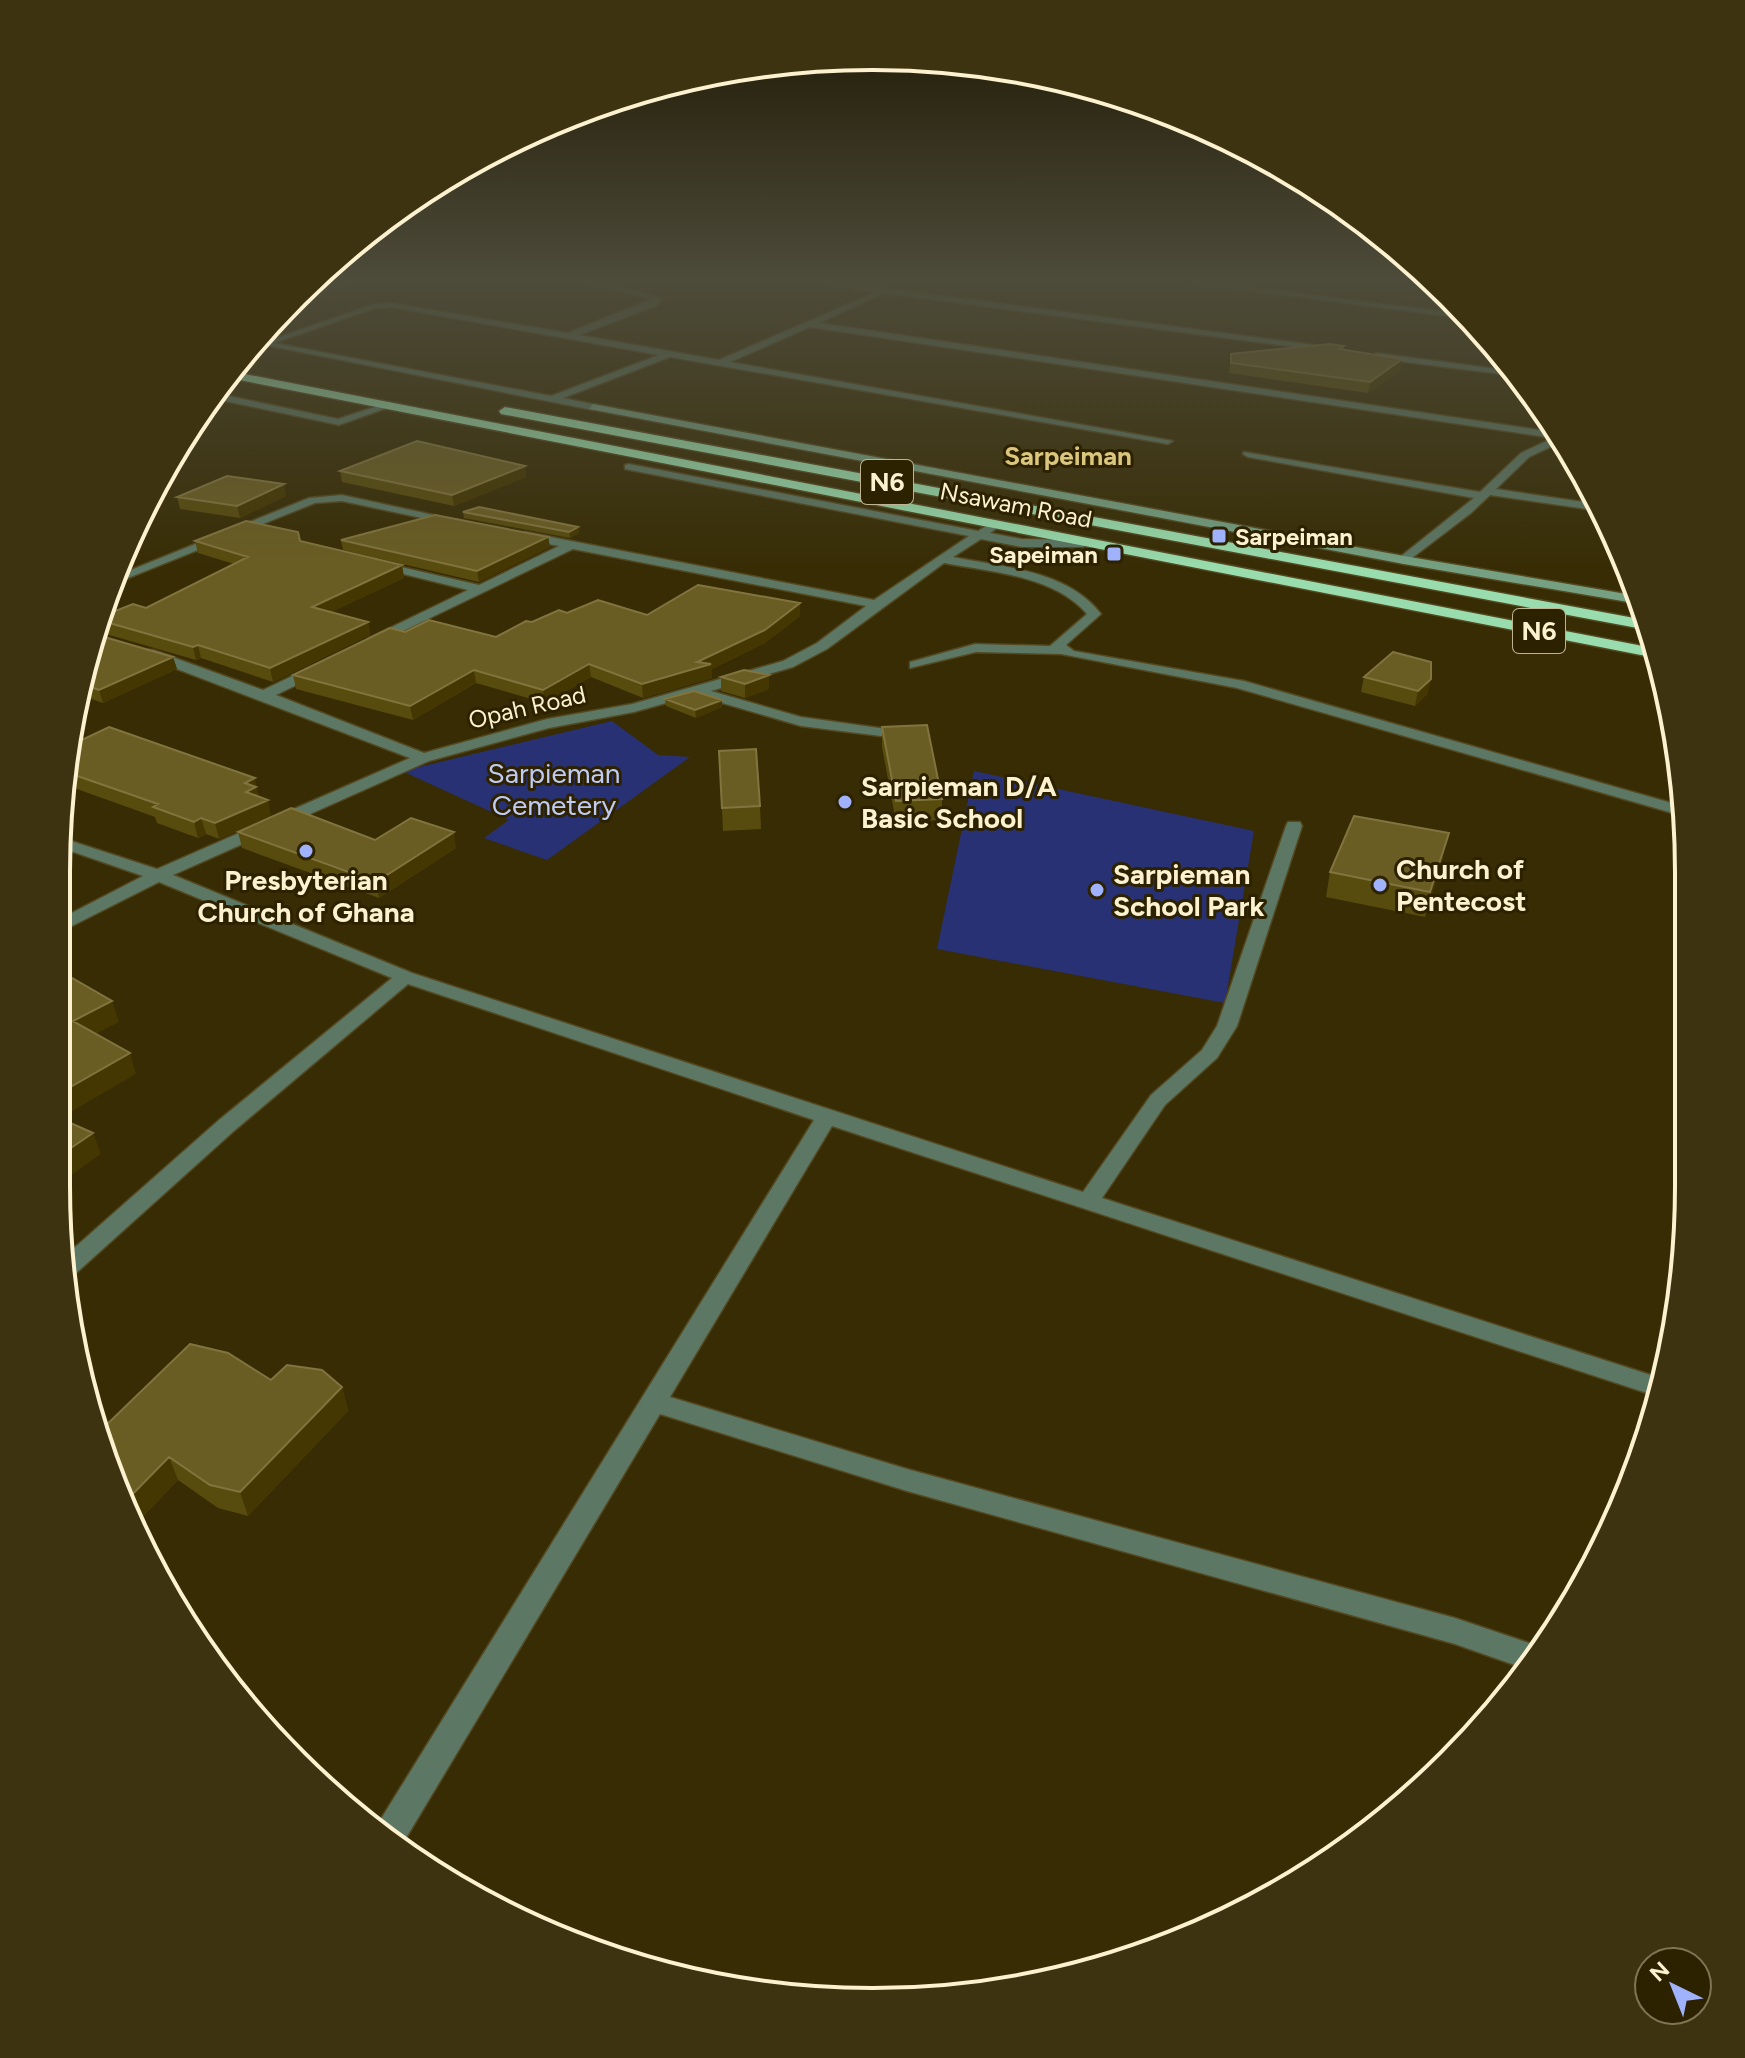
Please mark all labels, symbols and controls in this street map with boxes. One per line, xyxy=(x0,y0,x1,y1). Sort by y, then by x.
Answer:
district label: Sarpeiman xyxy=(1004,440,1132,472)
road number: N6 xyxy=(861,460,913,504)
street label: Nsawam Road xyxy=(938,476,1094,534)
place label: Sarpeiman xyxy=(1235,522,1353,551)
marker: Sarpeiman xyxy=(1210,527,1228,545)
place label: Sapeiman xyxy=(989,540,1098,569)
marker: Sapeiman xyxy=(1105,545,1123,563)
road number: N6 xyxy=(1513,609,1565,653)
street label: Opah Road xyxy=(465,679,589,735)
park label: Sarpieman Cemetery xyxy=(487,756,621,822)
place label: Sarpieman D/A Basic School xyxy=(861,769,1057,835)
marker: Sarpieman D/A Basic School xyxy=(836,793,854,811)
marker: Presbyterian Church of Ghana xyxy=(297,842,315,860)
place label: Church of Pentecost xyxy=(1396,852,1526,918)
place label: Sarpieman School Park xyxy=(1113,857,1265,923)
place label: Presbyterian Church of Ghana xyxy=(197,863,415,929)
marker: Church of Pentecost xyxy=(1371,876,1389,894)
marker: Sarpieman School Park xyxy=(1088,881,1106,899)
north arrow xyxy=(1633,1946,1713,2026)
text: N xyxy=(1644,1956,1675,1987)

